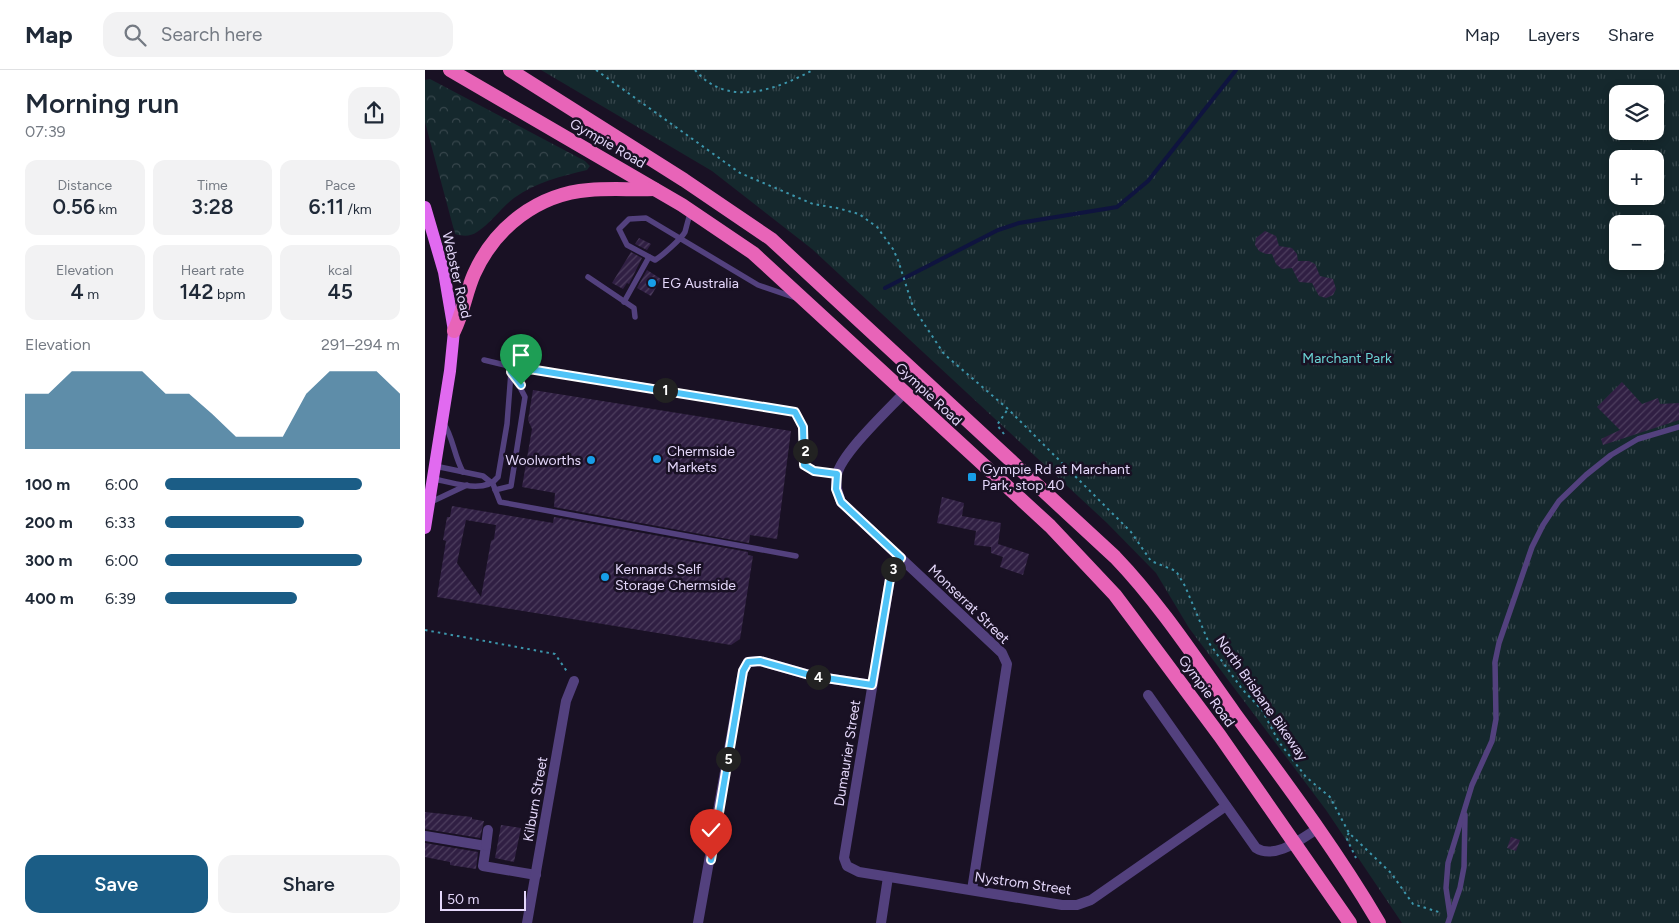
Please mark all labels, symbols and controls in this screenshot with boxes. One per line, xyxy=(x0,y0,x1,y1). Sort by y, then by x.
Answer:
search box xyxy=(103,12,453,57)
text: Map xyxy=(25,20,73,49)
icon: search xyxy=(121,21,149,49)
text: Search here xyxy=(161,23,262,46)
text: Map xyxy=(1465,24,1500,46)
text: Layers xyxy=(1528,24,1580,46)
text: Share xyxy=(1608,24,1654,46)
map controls xyxy=(1609,85,1664,270)
button: layers xyxy=(1609,85,1664,140)
text: Morning run xyxy=(25,86,179,120)
button: share xyxy=(348,87,400,139)
street label: Gympie Road xyxy=(567,115,649,172)
text: 07:39 xyxy=(25,122,66,141)
button: + xyxy=(1609,150,1664,205)
text: Distance xyxy=(57,177,112,194)
text: Time xyxy=(197,177,228,194)
text: Pace xyxy=(325,177,355,194)
text: 0.56 xyxy=(52,194,95,219)
text: 3:28 xyxy=(191,194,234,219)
text: 6:11 xyxy=(309,194,344,219)
text: km xyxy=(95,201,117,218)
text: /km xyxy=(344,201,372,218)
button: − xyxy=(1609,215,1664,270)
street label: Webster Road xyxy=(438,230,475,320)
text: Elevation xyxy=(56,262,114,279)
text: Heart rate xyxy=(181,262,244,279)
text: kcal xyxy=(328,262,352,279)
place label: EG Australia xyxy=(662,275,739,292)
marker: EG Australia xyxy=(646,277,658,289)
text: 4 xyxy=(71,279,84,304)
text: 142 xyxy=(180,279,214,304)
text: 45 xyxy=(327,279,353,304)
text: m xyxy=(84,286,99,303)
text: bpm xyxy=(214,286,245,303)
pin xyxy=(500,334,542,385)
text: Elevation xyxy=(25,335,91,354)
text: 291–294 m xyxy=(321,335,400,354)
icon: arrive xyxy=(507,341,535,369)
park label: Marchant Park xyxy=(1302,350,1392,367)
street label: Gympie Road xyxy=(892,359,965,429)
pin: 1 xyxy=(653,378,677,402)
text: 1 xyxy=(663,382,668,399)
pin: 2 xyxy=(793,438,817,464)
place label: Chermside Markets xyxy=(667,443,735,476)
text: 2 xyxy=(801,443,810,460)
place label: Woolworths xyxy=(506,452,581,469)
marker: Chermside Markets xyxy=(651,453,663,465)
marker: Woolworths xyxy=(585,454,597,466)
place label: Gympie Rd at Marchant Park, stop 40 xyxy=(982,461,1130,494)
marker: Gympie Rd at Marchant Park, stop 40 xyxy=(966,471,978,483)
text: 100 m xyxy=(25,475,70,494)
text: 6:00 xyxy=(105,475,139,494)
text: 200 m xyxy=(25,513,73,532)
text: 6:33 xyxy=(105,513,136,532)
text: 300 m xyxy=(25,551,72,570)
text: 6:00 xyxy=(105,551,139,570)
pin: 3 xyxy=(881,556,905,582)
place label: Kennards Self Storage Chermside xyxy=(615,561,736,594)
text: 3 xyxy=(890,561,897,578)
street label: Monserrat Street xyxy=(924,561,1013,647)
marker: Kennards Self Storage Chermside xyxy=(599,571,611,583)
text: 400 m xyxy=(25,589,74,608)
text: 6:39 xyxy=(105,589,136,608)
street label: North Brisbane Bikeway xyxy=(1212,633,1312,765)
street label: Gympie Road xyxy=(1175,652,1238,731)
pin: 4 xyxy=(805,664,831,690)
text: 4 xyxy=(814,669,823,686)
street label: Dumaurier Street xyxy=(831,699,864,807)
pin: 5 xyxy=(715,746,741,772)
text: 5 xyxy=(724,751,733,768)
street label: Kilburn Street xyxy=(520,755,551,843)
pin xyxy=(690,809,732,860)
icon: check xyxy=(697,816,725,844)
button: Save xyxy=(25,855,208,913)
button: Share xyxy=(218,855,400,913)
street label: Nystrom Street xyxy=(973,868,1072,899)
scale bar xyxy=(440,888,526,911)
text: 50 m xyxy=(447,891,479,908)

